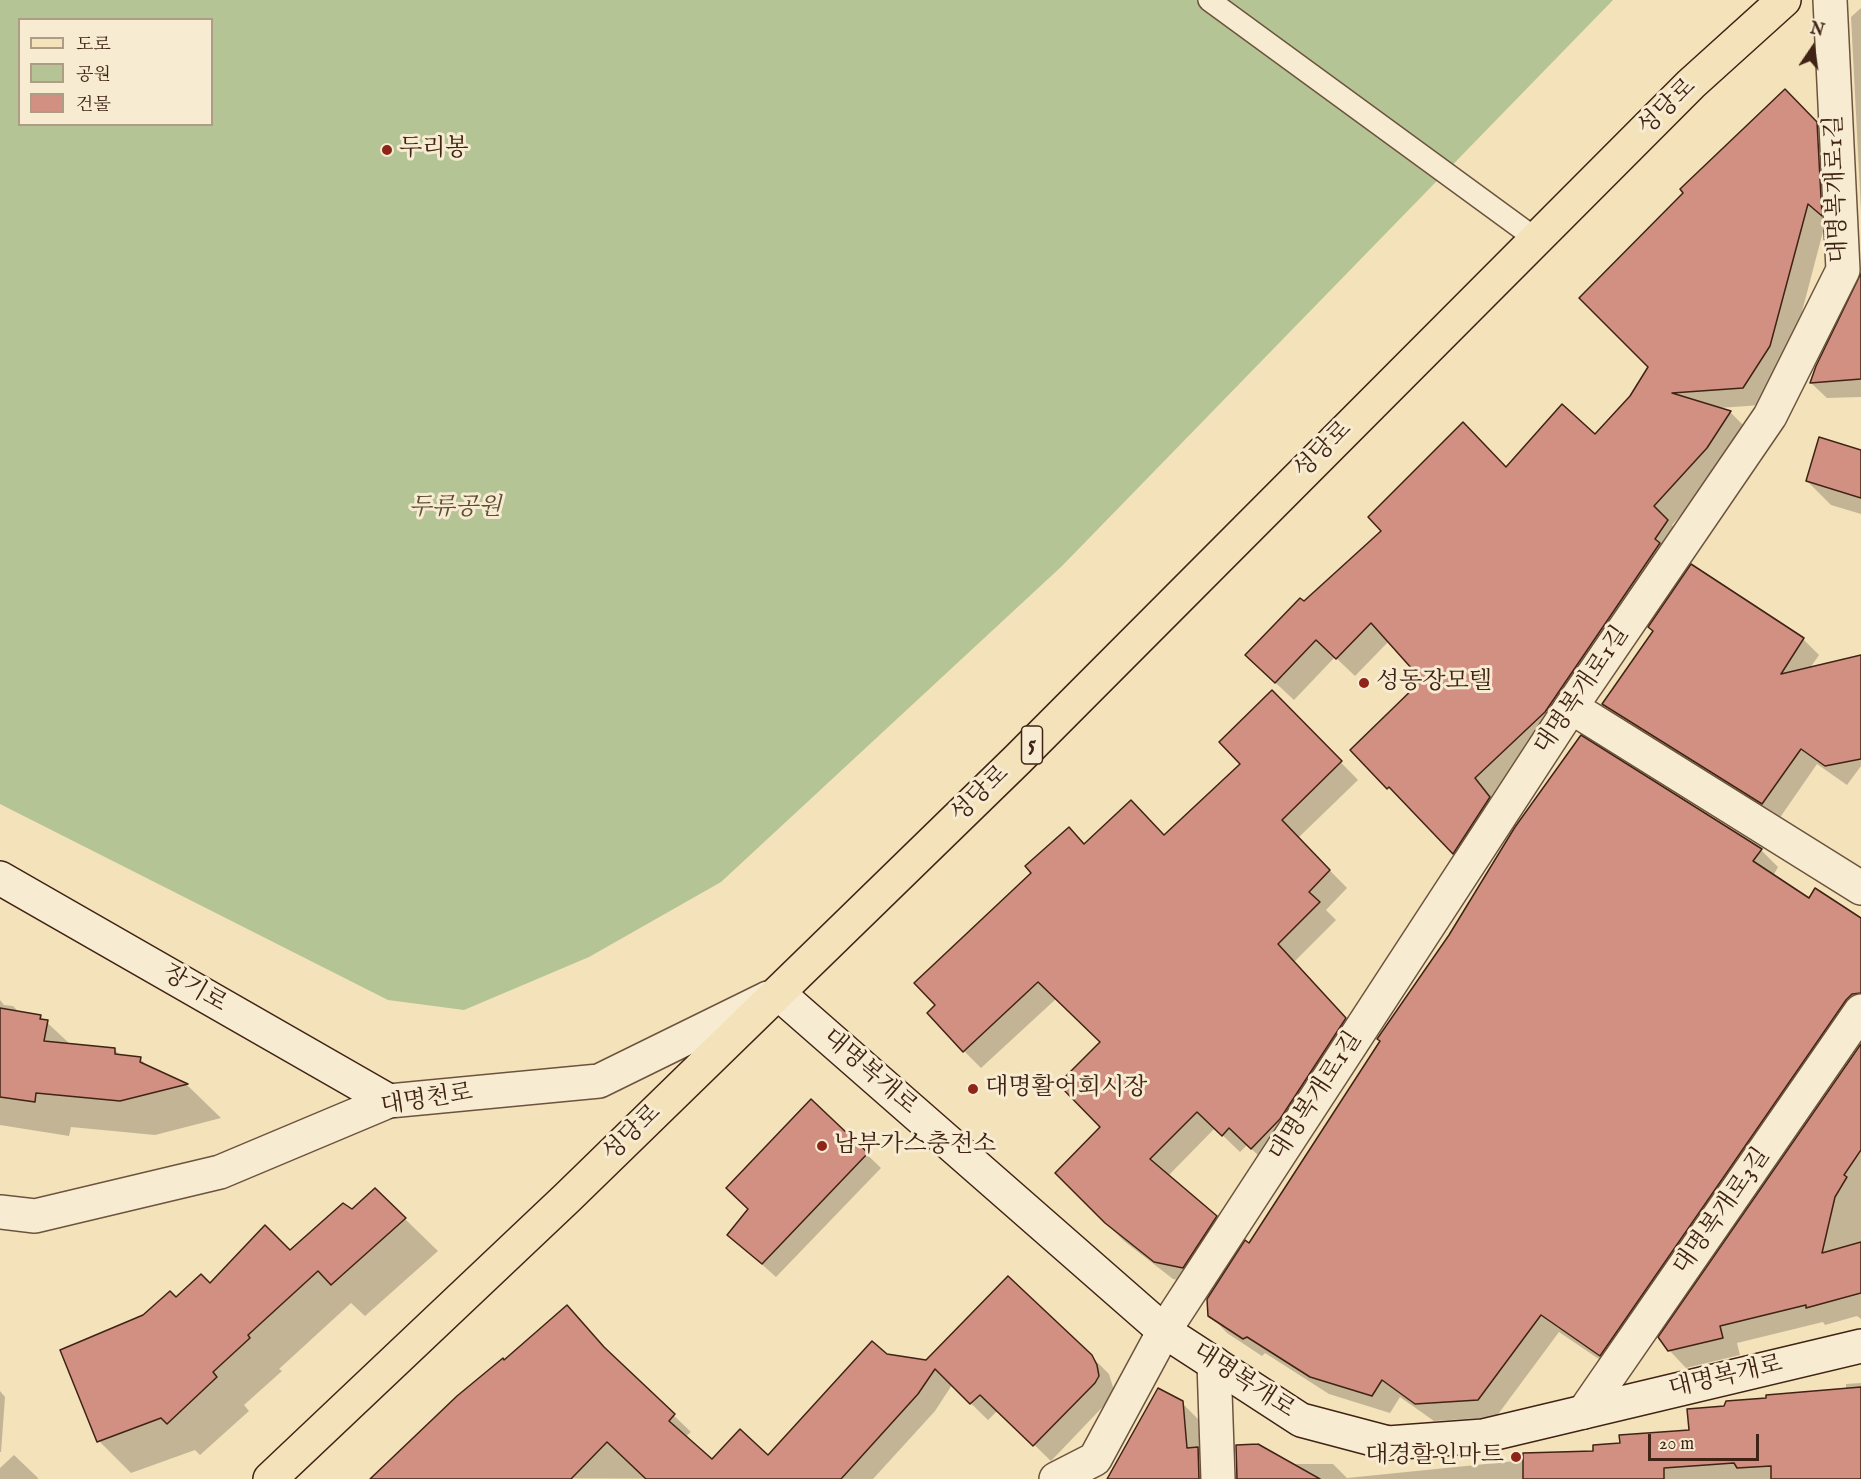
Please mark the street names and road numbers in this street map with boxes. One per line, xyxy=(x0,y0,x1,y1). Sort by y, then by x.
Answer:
street label: 성당로 xyxy=(1633,73,1703,143)
street label: 대명복개로1길 xyxy=(1821,115,1855,263)
street label: 성당로 xyxy=(1289,416,1359,486)
street label: 대명복개로1길 xyxy=(1530,622,1636,760)
road number: 5 xyxy=(1022,726,1042,764)
street label: 성당로 xyxy=(946,760,1016,830)
street label: 장기로 xyxy=(157,960,231,1020)
street label: 대명복개로 xyxy=(816,1024,922,1122)
street label: 대명복개로1길 xyxy=(1265,1027,1369,1167)
street label: 대명천로 xyxy=(379,1080,475,1122)
street label: 성당로 xyxy=(598,1099,668,1169)
street label: 대명복개로3길 xyxy=(1669,1143,1777,1281)
street label: 대명복개로 xyxy=(1187,1338,1299,1426)
street label: 대명복개로 xyxy=(1666,1351,1786,1405)

